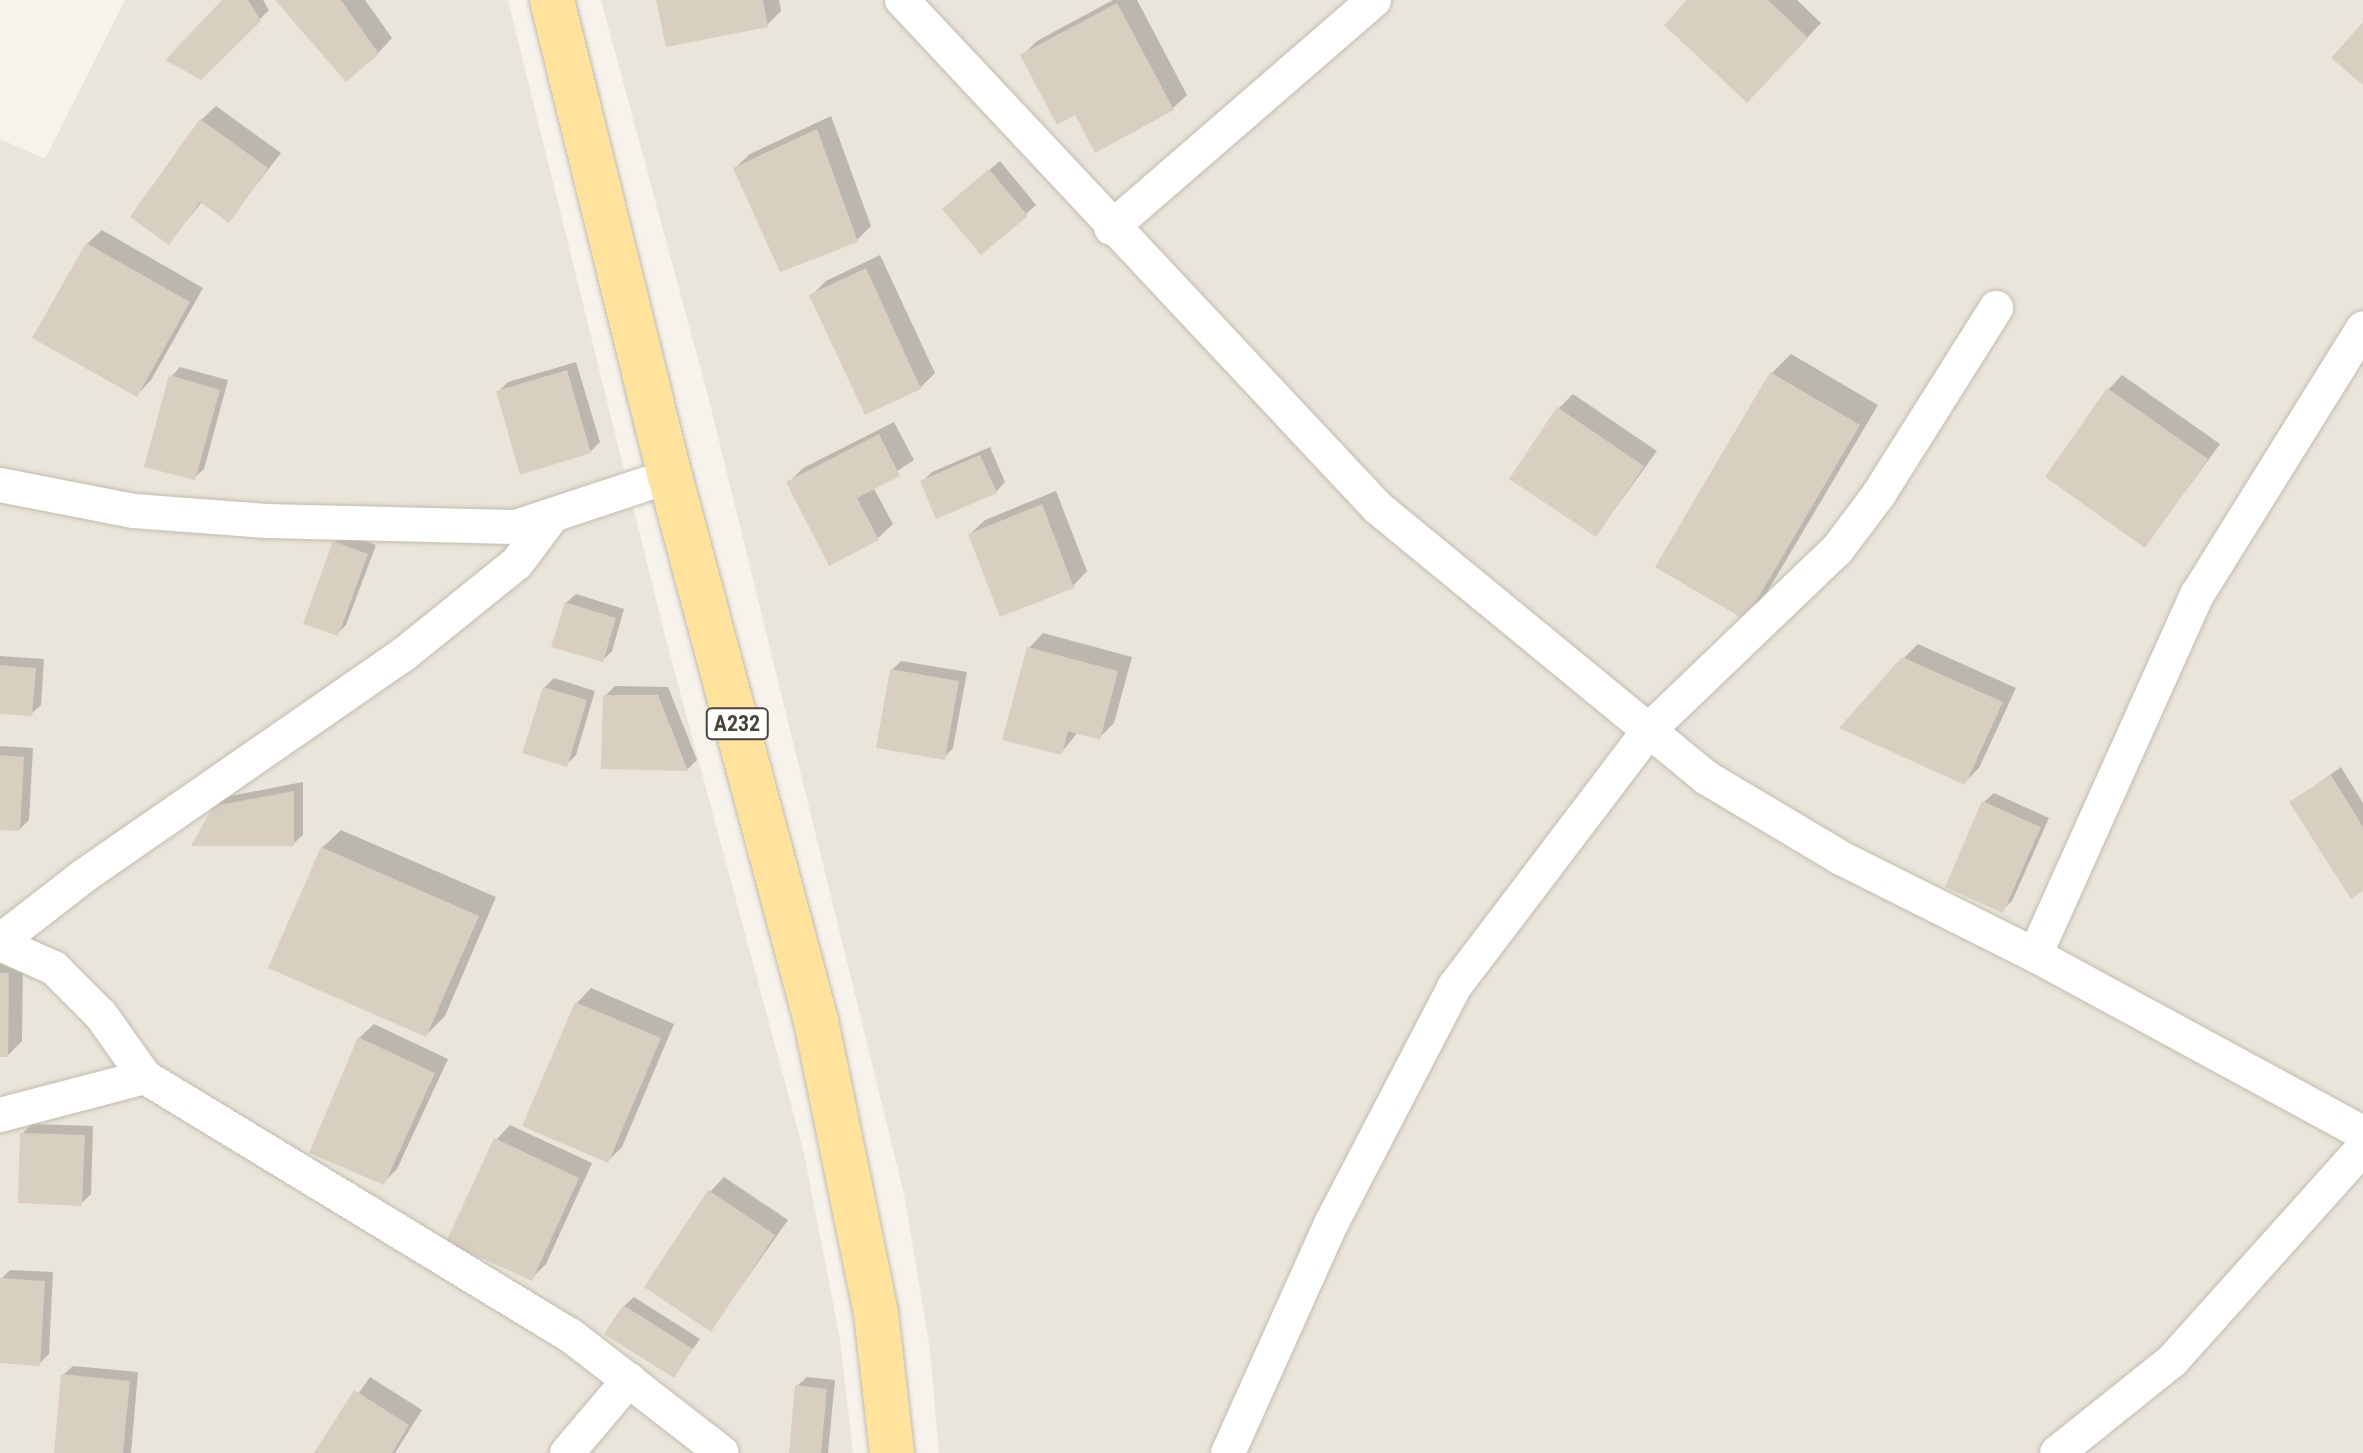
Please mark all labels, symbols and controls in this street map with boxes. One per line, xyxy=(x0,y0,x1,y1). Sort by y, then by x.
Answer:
road number: A232 xyxy=(705,706,769,742)

